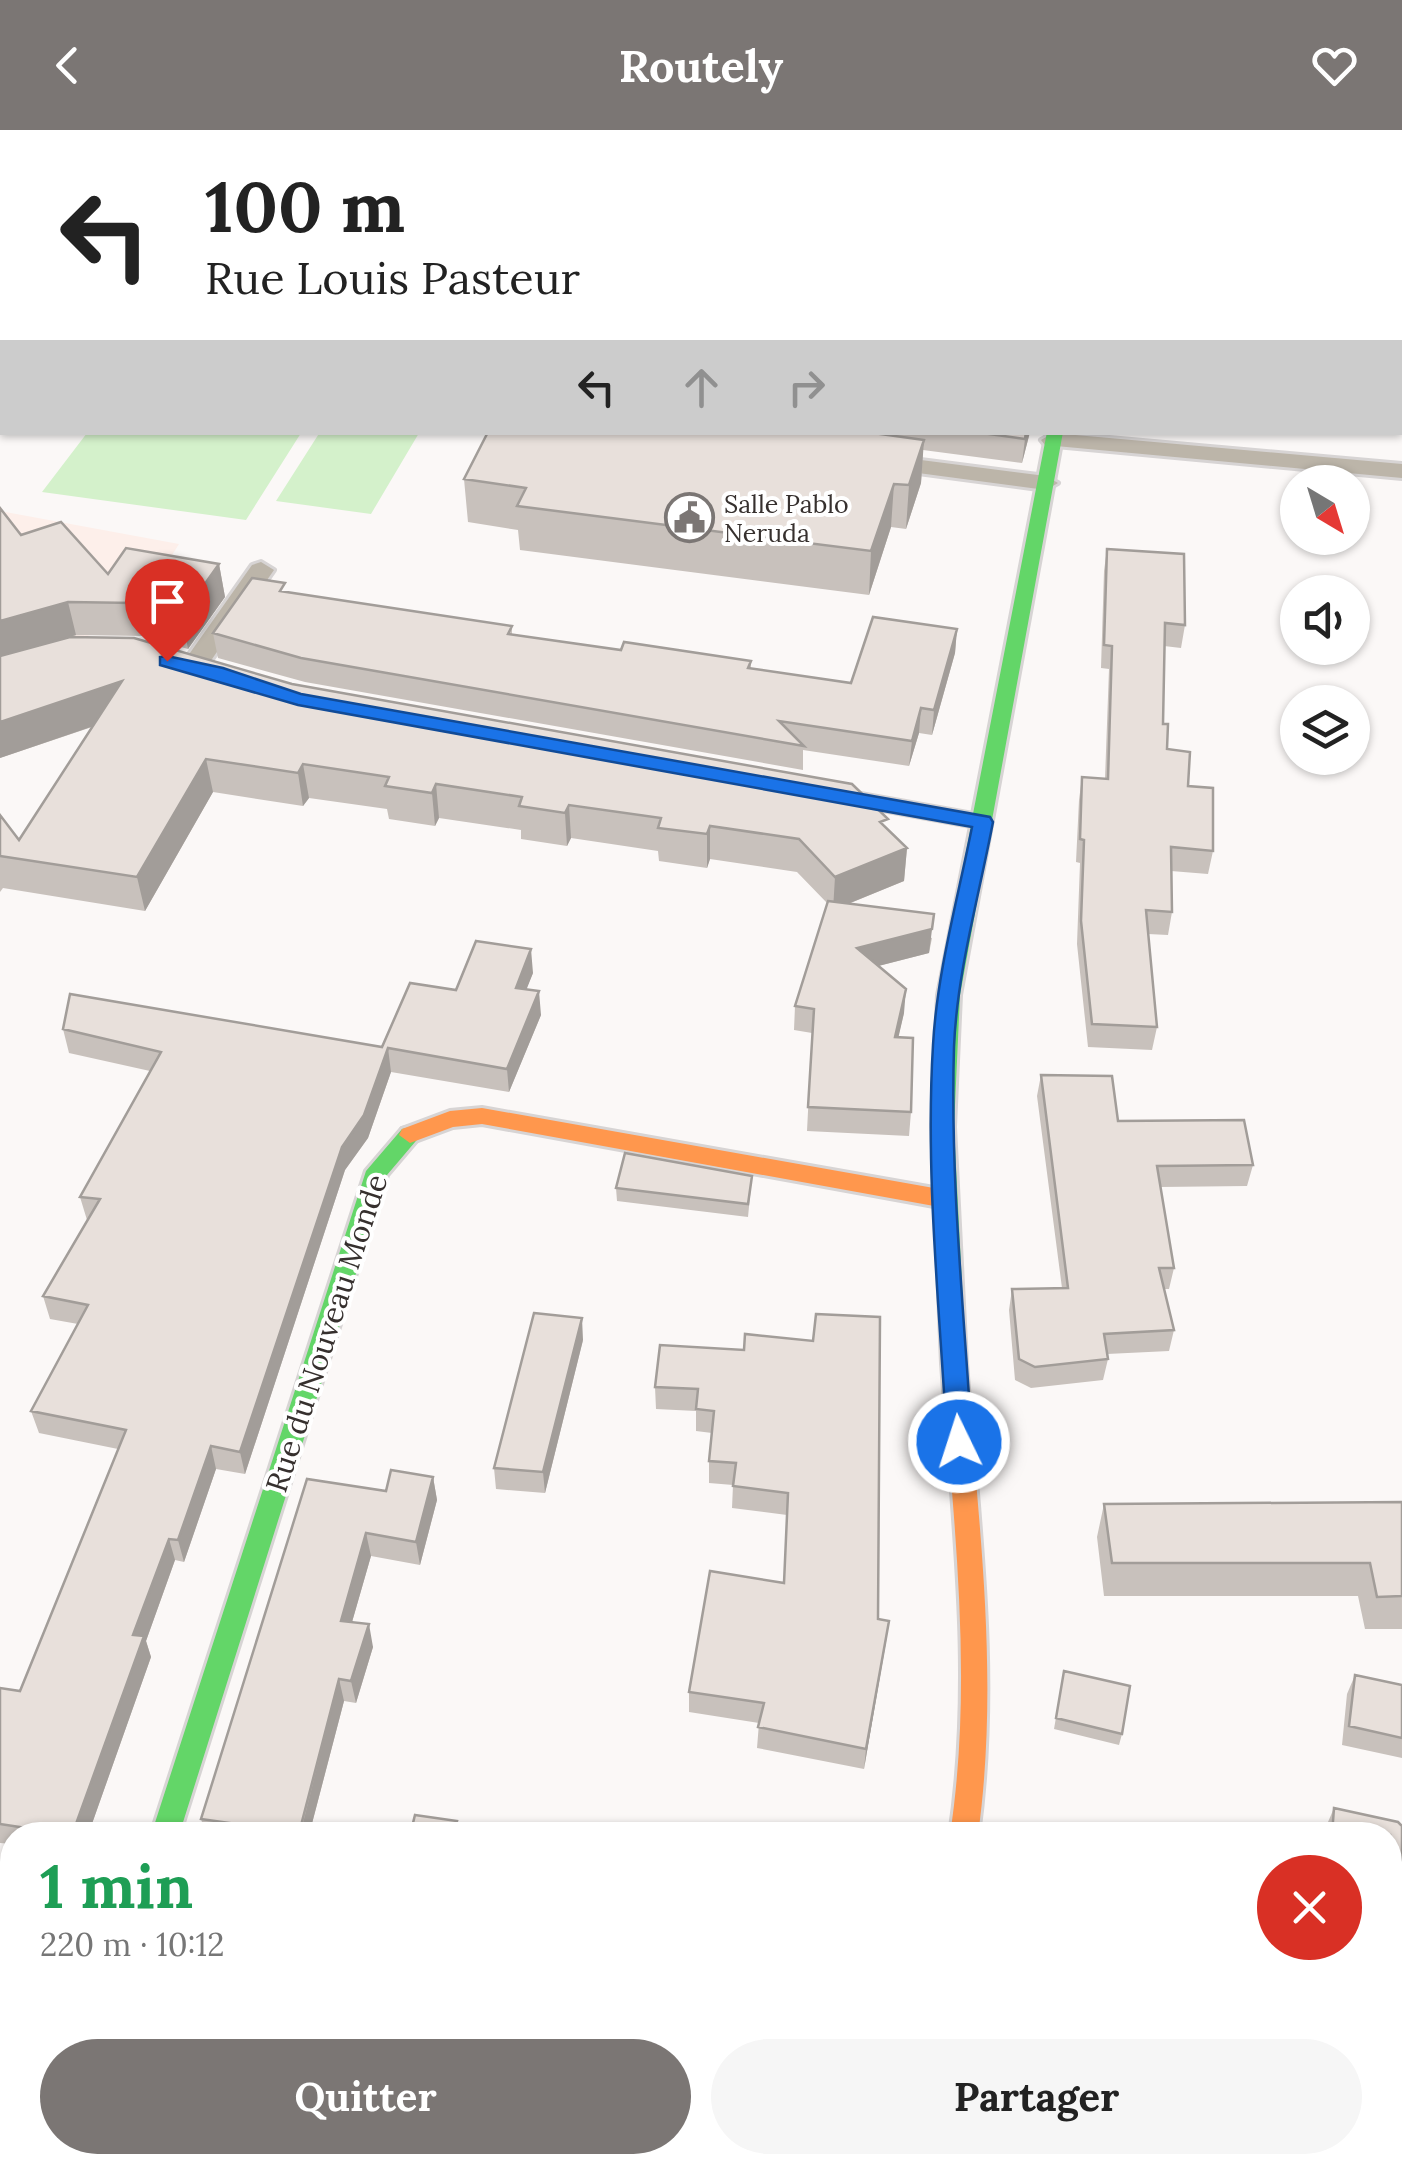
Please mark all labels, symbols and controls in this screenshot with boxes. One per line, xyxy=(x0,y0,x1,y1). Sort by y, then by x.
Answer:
text: Routely xyxy=(619,37,783,94)
icon: back xyxy=(40,38,95,93)
icon: heart xyxy=(1307,38,1362,93)
text: 100 m xyxy=(205,162,405,251)
icon: left xyxy=(40,170,170,300)
text: Rue Louis Pasteur xyxy=(205,249,580,306)
icon: left xyxy=(569,360,624,415)
icon: ahead xyxy=(674,360,729,415)
icon: right xyxy=(779,360,834,415)
north arrow xyxy=(1280,465,1370,555)
map controls xyxy=(1280,465,1370,775)
place label: Salle Pablo Neruda xyxy=(724,488,849,549)
public building icon: Salle Pablo Neruda xyxy=(663,492,715,544)
pin xyxy=(125,559,210,662)
icon: arrive xyxy=(140,574,195,629)
button: sound xyxy=(1280,575,1370,665)
button: layers xyxy=(1280,685,1370,775)
street label: Rue du Nouveau Monde xyxy=(257,1169,395,1497)
position arrow xyxy=(907,1390,1011,1494)
text: 1 min xyxy=(40,1848,193,1924)
button: close xyxy=(1257,1855,1362,1960)
text: 220 m · 10:12 xyxy=(40,1924,224,1965)
button: Quitter xyxy=(40,2039,691,2154)
button: Partager xyxy=(711,2039,1362,2154)

